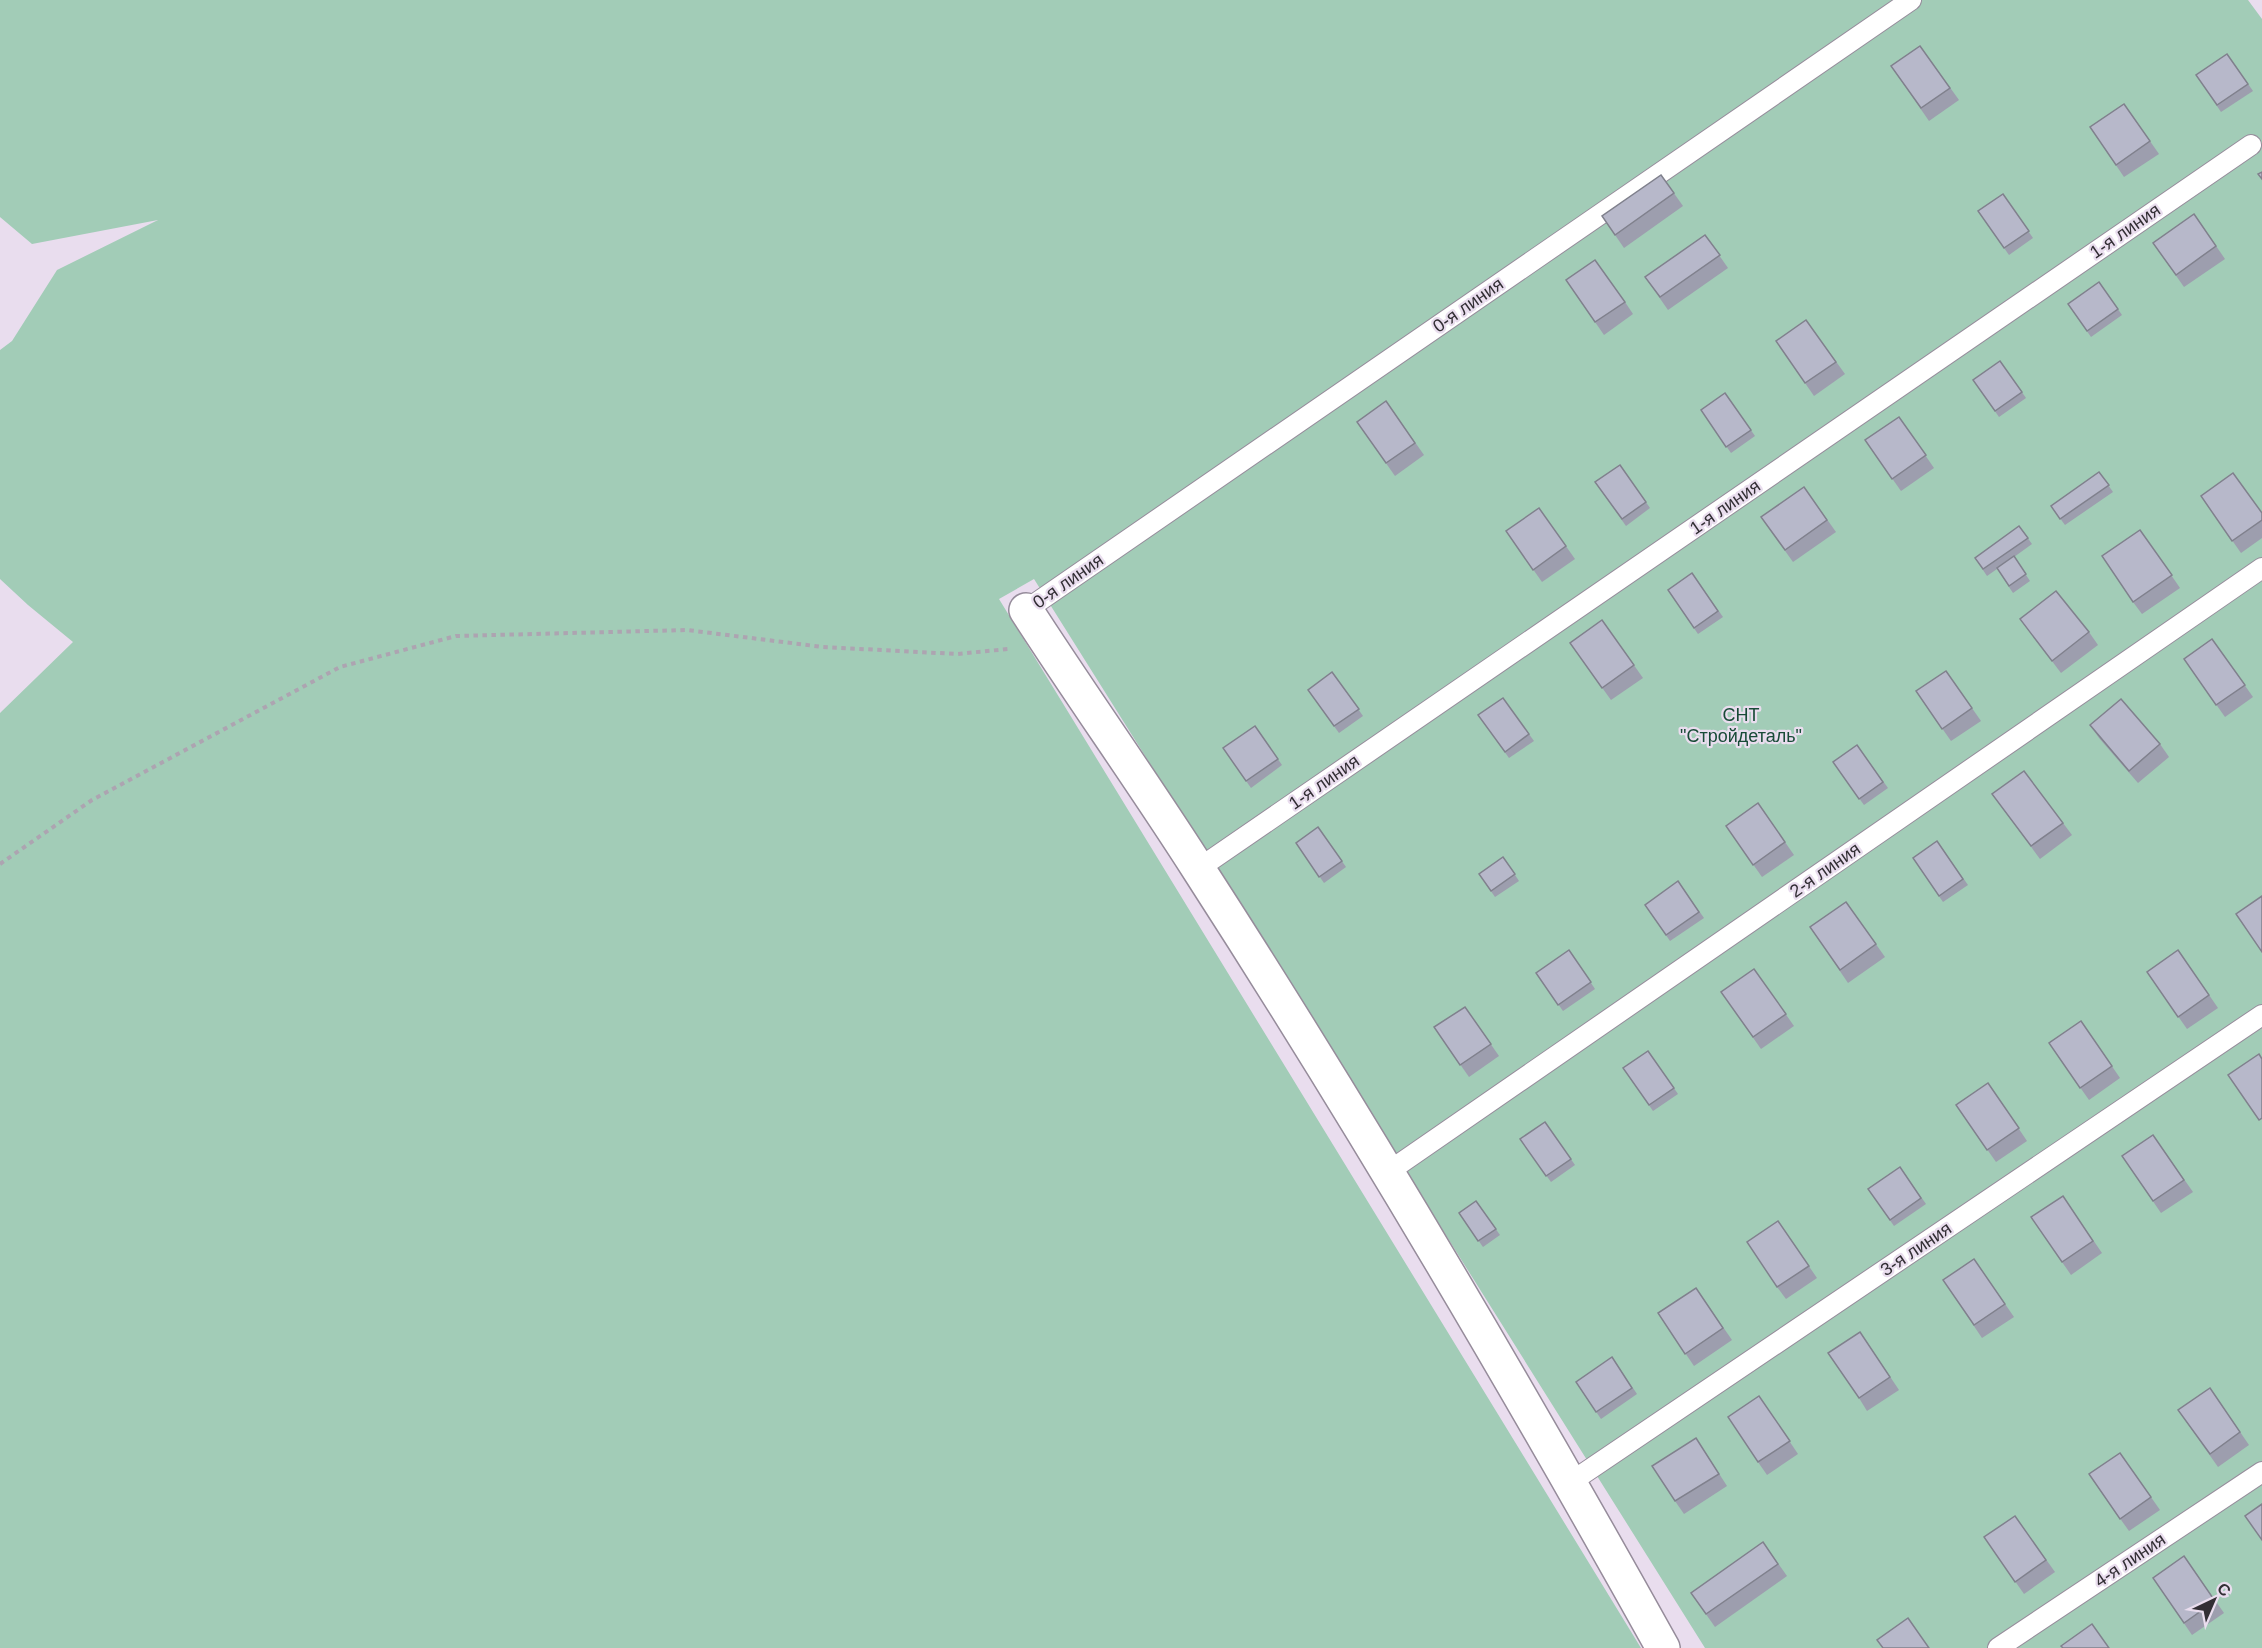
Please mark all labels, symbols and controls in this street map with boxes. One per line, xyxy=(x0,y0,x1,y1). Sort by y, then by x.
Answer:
street label: 1-я линия xyxy=(2086,200,2164,262)
street label: 0-я линия xyxy=(1429,274,1507,336)
street label: 1-я линия xyxy=(1686,476,1764,538)
street label: 0-я линия xyxy=(1029,550,1107,612)
park label: СНТ "Стройдеталь" xyxy=(1680,705,1802,746)
street label: 1-я линия xyxy=(1285,751,1363,813)
street label: 2-я линия xyxy=(1786,839,1864,901)
street label: 3-я линия xyxy=(1877,1218,1955,1280)
street label: 4-я линия xyxy=(2091,1529,2169,1591)
north arrow xyxy=(2184,1570,2244,1630)
text: С xyxy=(2214,1579,2234,1600)

